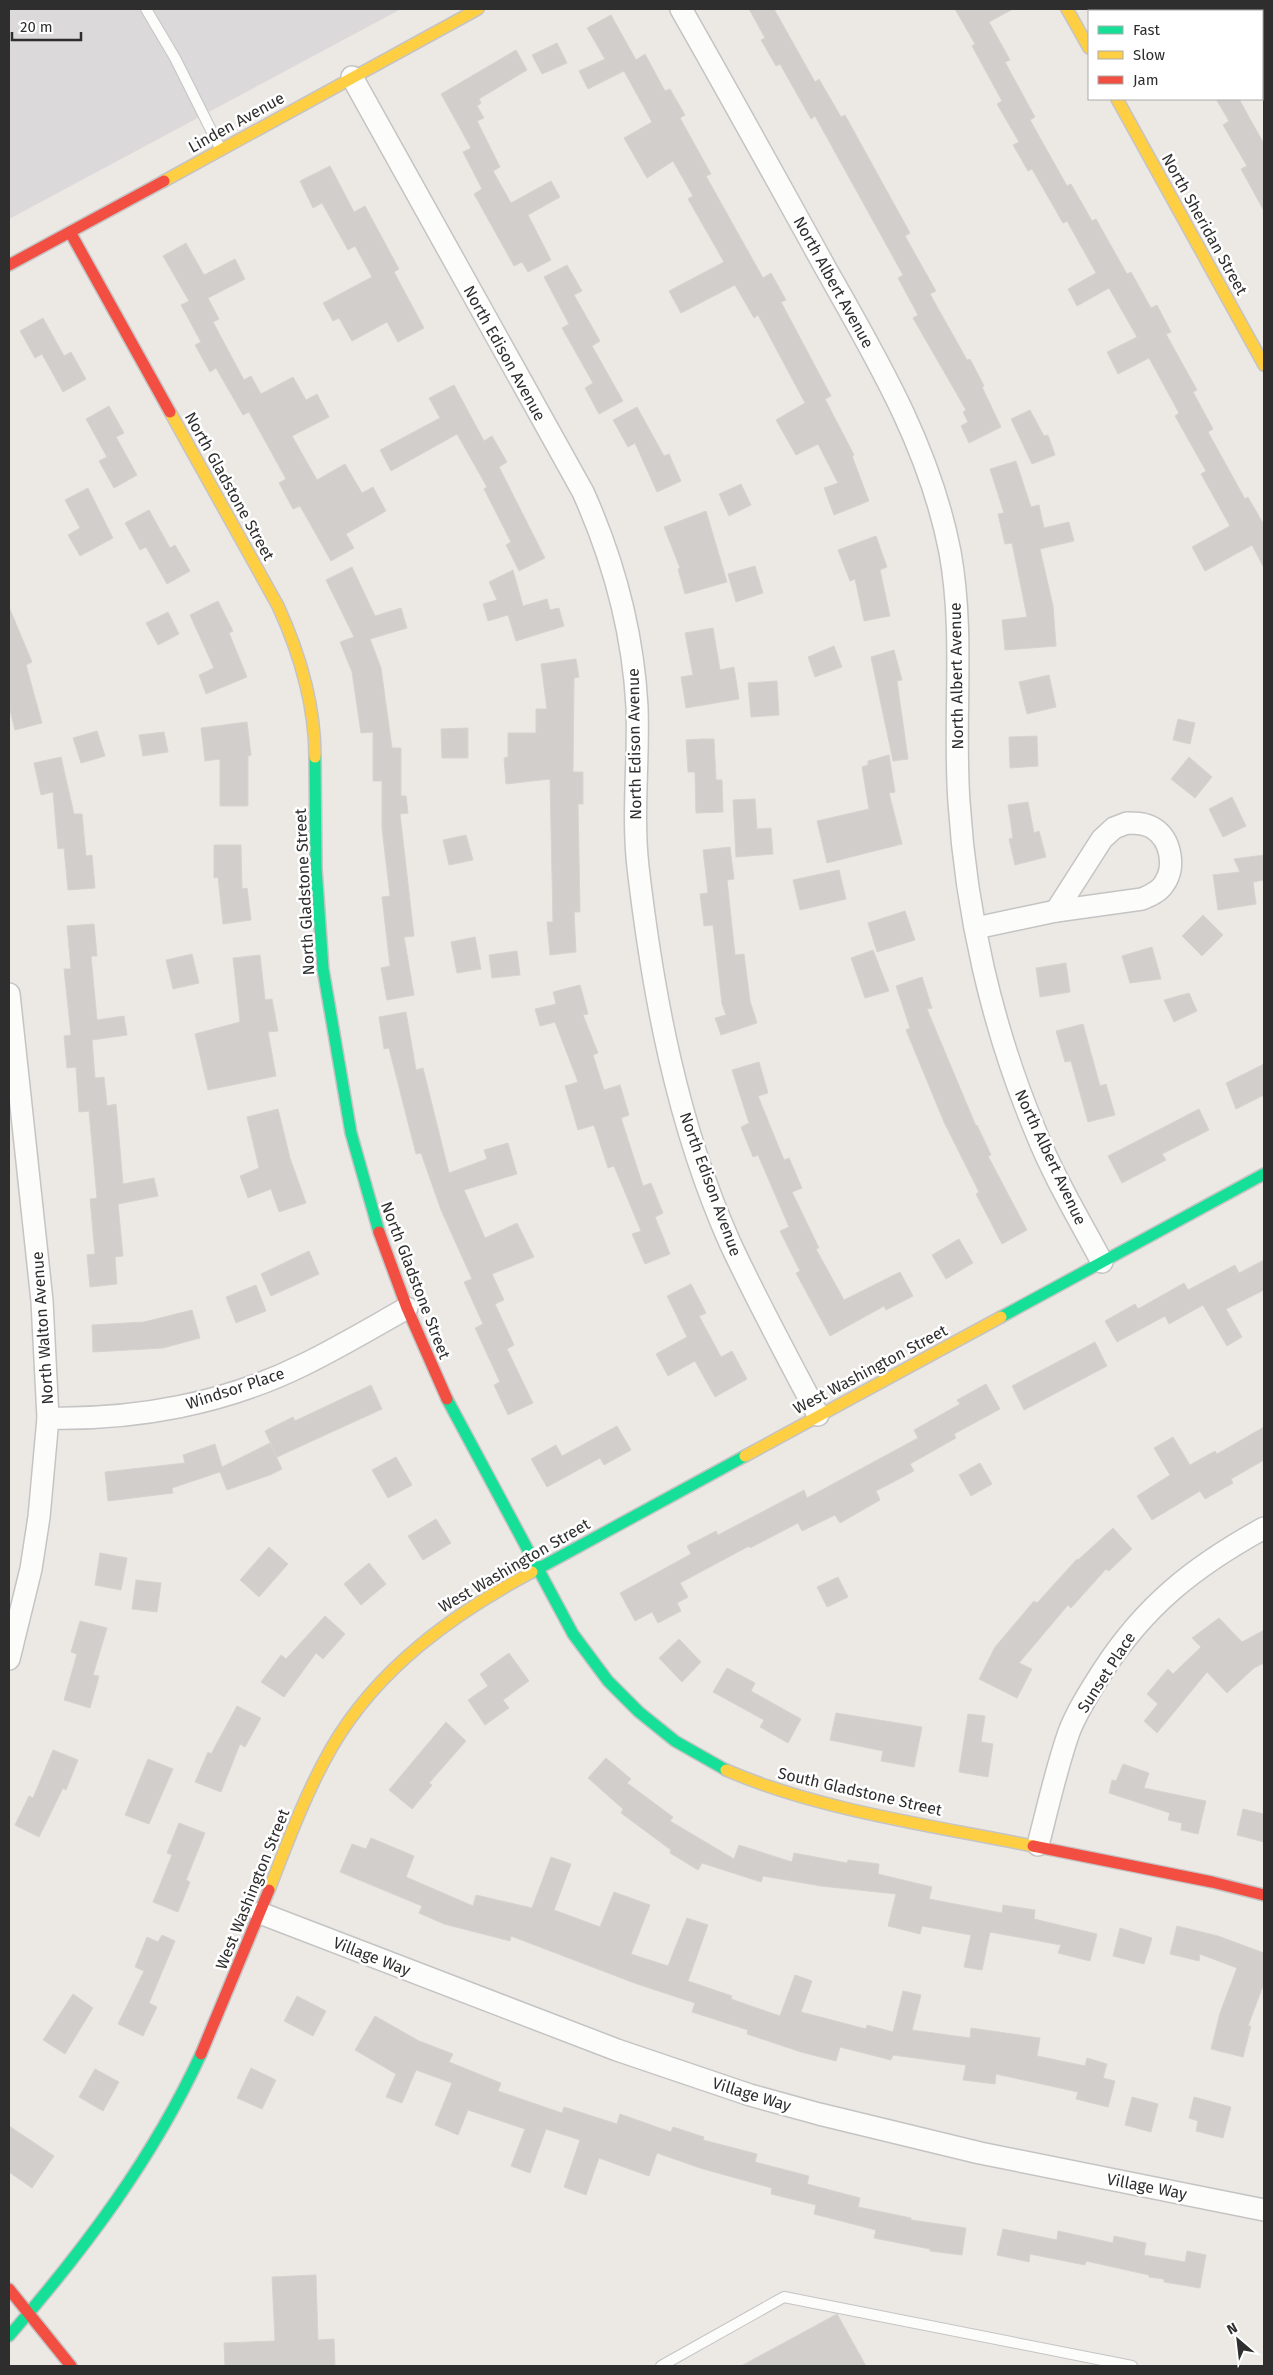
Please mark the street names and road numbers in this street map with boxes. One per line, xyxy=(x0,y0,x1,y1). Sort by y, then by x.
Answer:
street label: Linden Avenue xyxy=(185,88,288,157)
street label: North Sheridan Street xyxy=(1158,150,1251,298)
street label: North Albert Avenue xyxy=(790,213,878,351)
street label: North Edison Avenue xyxy=(459,282,550,424)
street label: North Gladstone Street xyxy=(181,409,278,564)
street label: North Albert Avenue xyxy=(946,602,967,750)
street label: North Edison Avenue xyxy=(624,668,645,820)
street label: North Gladstone Street xyxy=(291,808,318,976)
street label: North Albert Avenue xyxy=(1011,1086,1090,1228)
street label: North Edison Avenue xyxy=(676,1110,745,1259)
street label: North Gladstone Street xyxy=(377,1199,454,1362)
street label: North Walton Avenue xyxy=(28,1251,57,1405)
street label: West Washington Street xyxy=(790,1321,951,1418)
street label: Windsor Place xyxy=(184,1364,287,1413)
street label: West Washington Street xyxy=(435,1514,593,1617)
street label: Sunset Place xyxy=(1073,1628,1139,1716)
street label: South Gladstone Street xyxy=(776,1763,944,1820)
street label: West Washington Street xyxy=(212,1806,293,1972)
street label: Village Way xyxy=(330,1933,413,1980)
street label: Village Way xyxy=(710,2073,794,2115)
street label: Village Way xyxy=(1105,2169,1189,2204)

